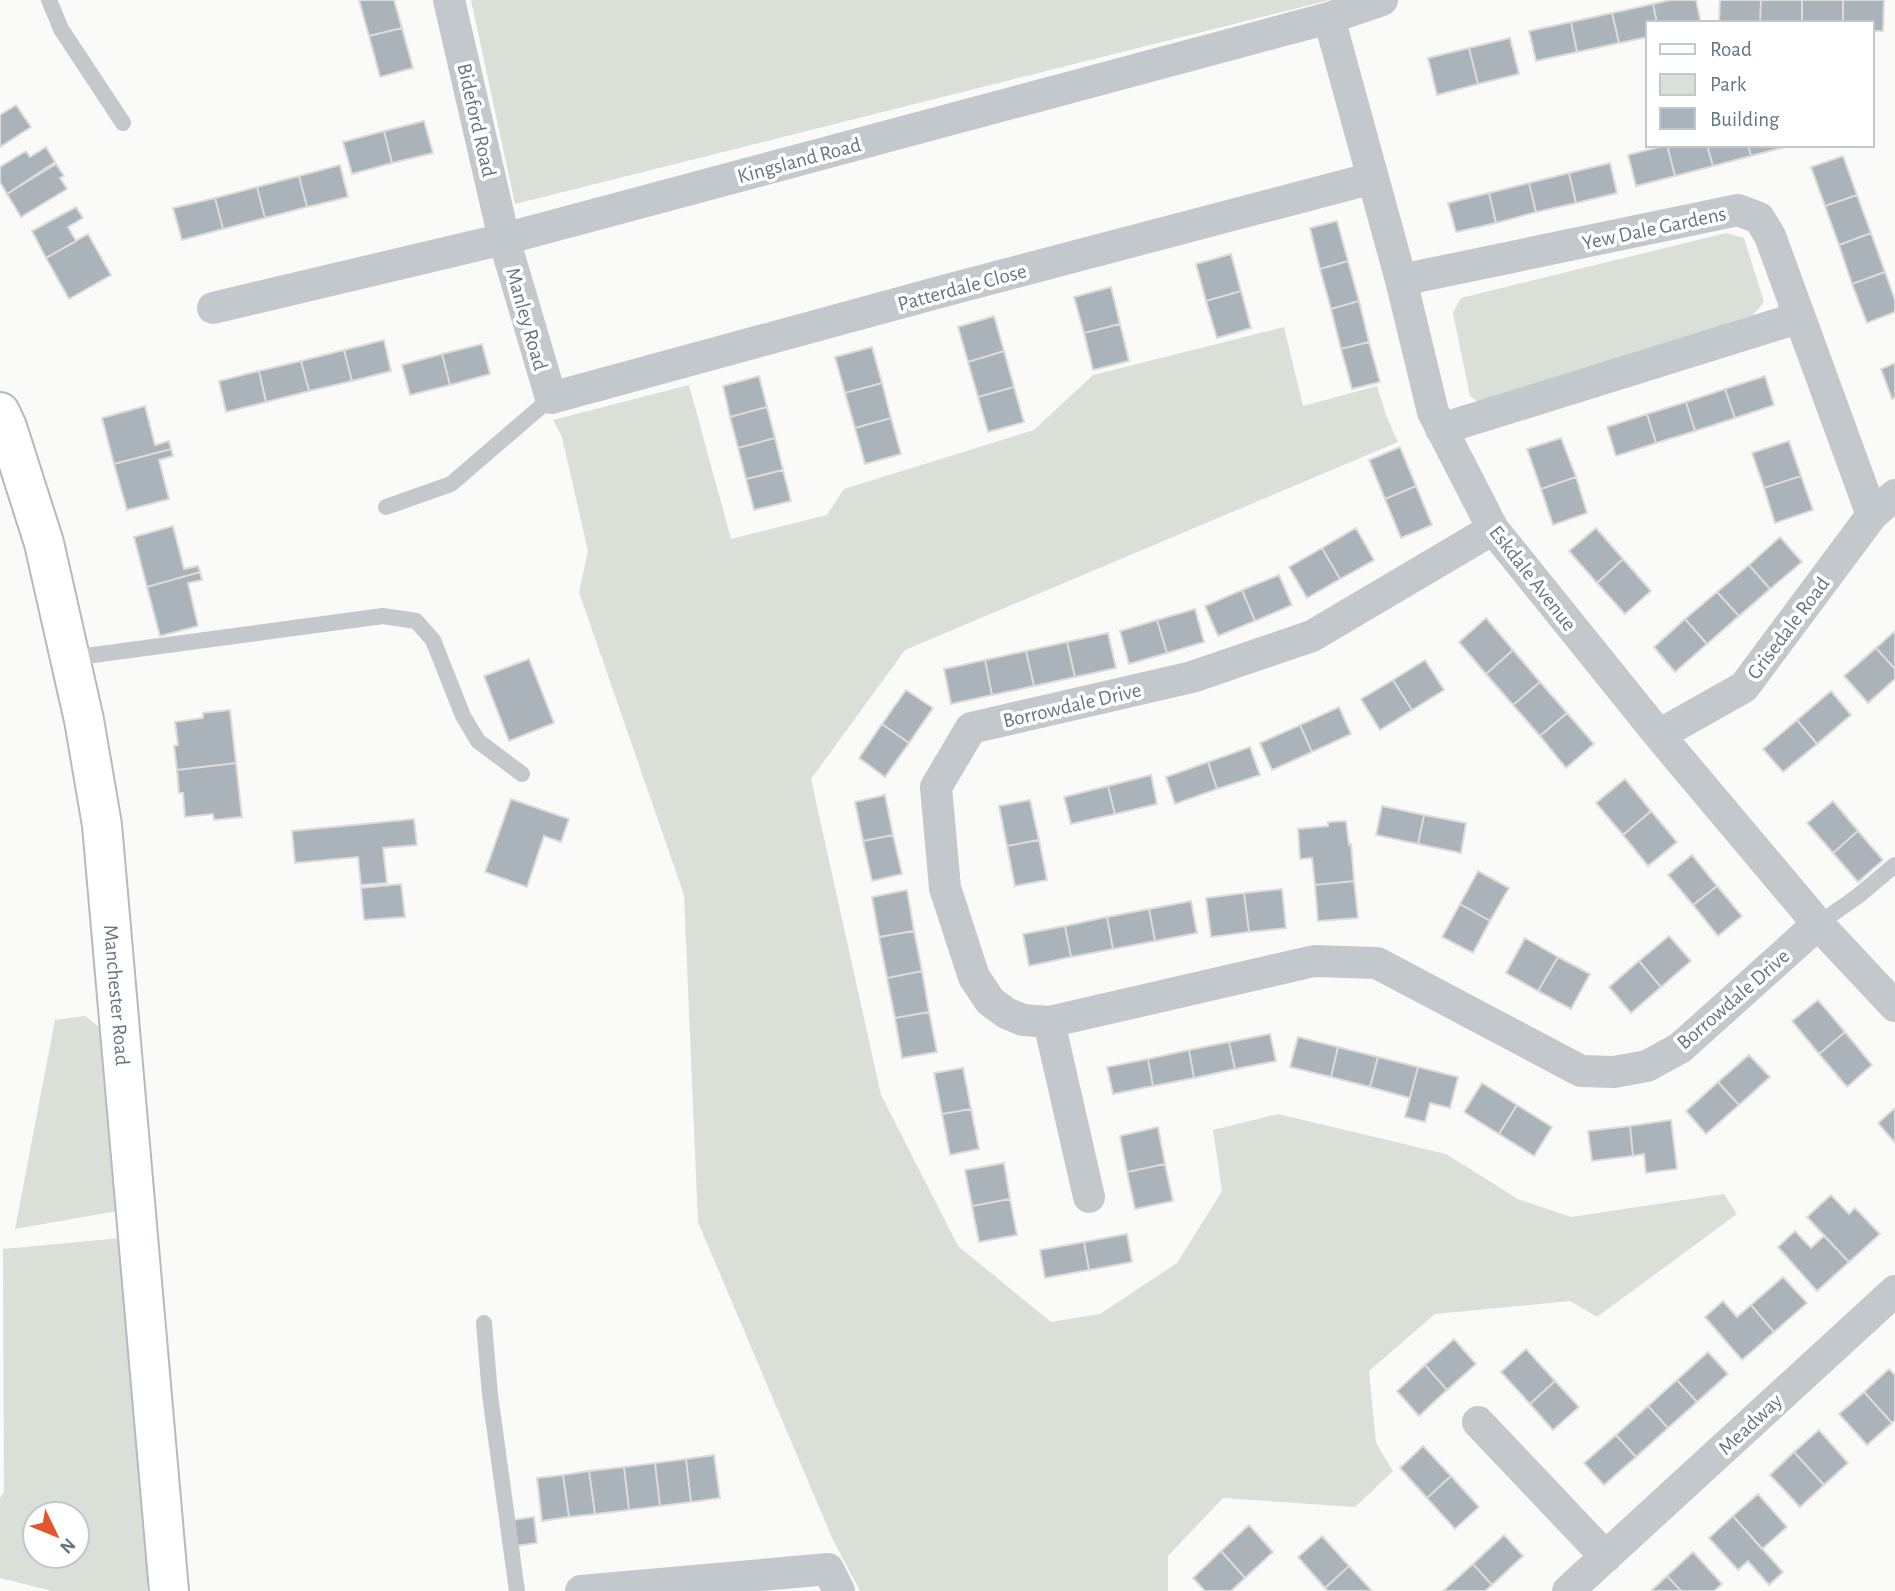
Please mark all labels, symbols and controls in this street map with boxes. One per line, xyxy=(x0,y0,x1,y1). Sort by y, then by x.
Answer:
legend xyxy=(1646,21,1874,147)
text: Road xyxy=(1710,39,1752,60)
street label: Bideford Road xyxy=(453,61,500,179)
text: Park xyxy=(1710,74,1747,95)
text: Building xyxy=(1710,109,1780,130)
street label: Kingsland Road xyxy=(735,134,863,187)
street label: Yew Dale Gardens xyxy=(1580,203,1728,254)
street label: Patterdale Close xyxy=(895,260,1029,315)
street label: Manley Road xyxy=(502,265,551,373)
street label: Eskdale Avenue xyxy=(1485,522,1580,635)
street label: Grisedale Road xyxy=(1743,573,1834,683)
street label: Borrowdale Drive xyxy=(1001,679,1143,732)
street label: Manchester Road xyxy=(100,924,133,1067)
street label: Borrowdale Drive xyxy=(1673,945,1793,1054)
street label: Meadway xyxy=(1714,1390,1786,1459)
north arrow xyxy=(21,1500,91,1570)
text: N xyxy=(56,1534,79,1557)

